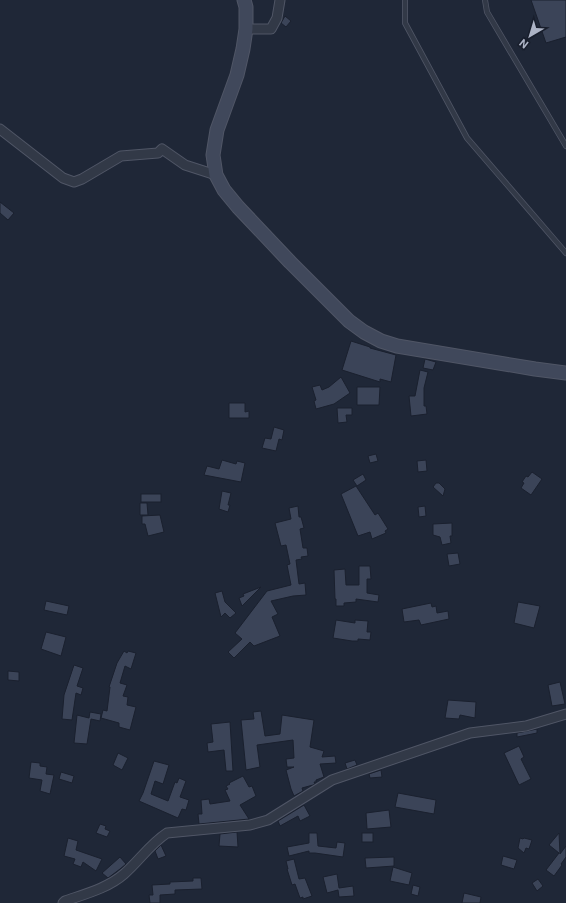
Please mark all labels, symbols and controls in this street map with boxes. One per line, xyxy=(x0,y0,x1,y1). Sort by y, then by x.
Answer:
north arrow xyxy=(510,16,550,56)
text: N xyxy=(517,36,531,51)

